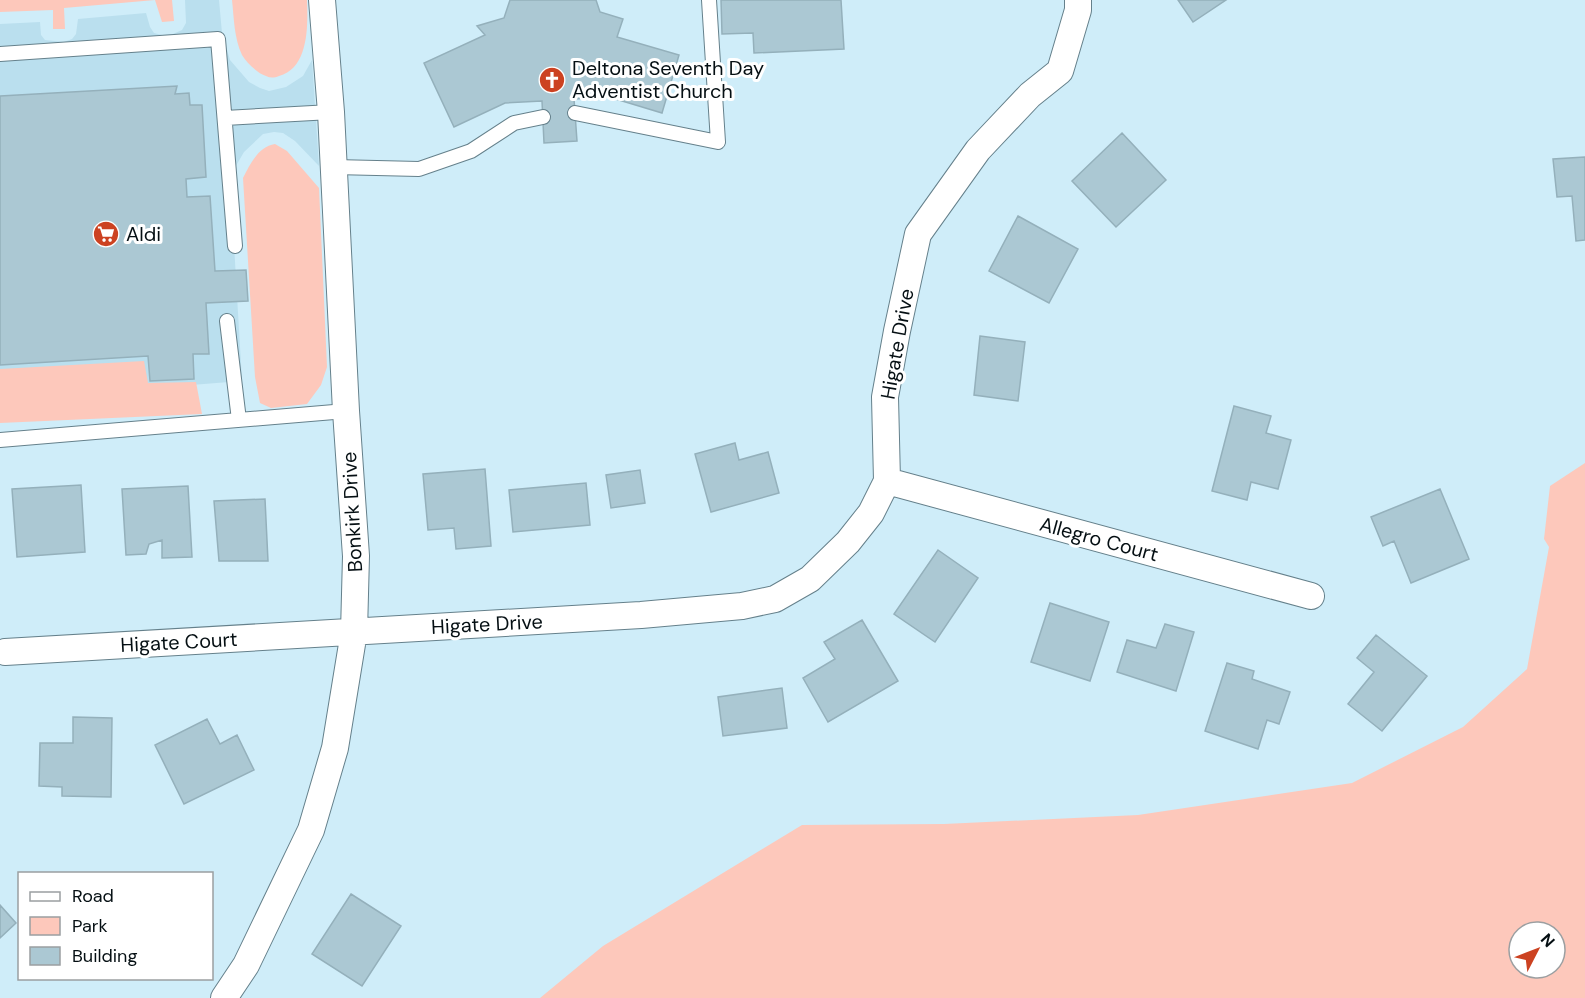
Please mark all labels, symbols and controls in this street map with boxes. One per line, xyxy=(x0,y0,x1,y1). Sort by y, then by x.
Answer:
place label: Deltona Seventh Day Adventist Church xyxy=(572,55,764,104)
church icon: Deltona Seventh Day Adventist Church xyxy=(537,65,567,95)
supermarket icon: Aldi xyxy=(91,219,121,249)
place label: Aldi xyxy=(126,221,161,247)
street label: Higate Drive xyxy=(874,287,920,401)
street label: Bonkirk Drive xyxy=(336,451,368,573)
street label: Allegro Court xyxy=(1037,511,1161,567)
street label: Higate Drive xyxy=(431,608,543,640)
street label: Higate Court xyxy=(120,626,238,658)
legend xyxy=(18,872,213,980)
text: Road xyxy=(72,884,114,908)
text: Park xyxy=(72,914,108,938)
north arrow xyxy=(1507,920,1567,980)
text: N xyxy=(1536,929,1559,952)
text: Building xyxy=(72,944,137,968)

